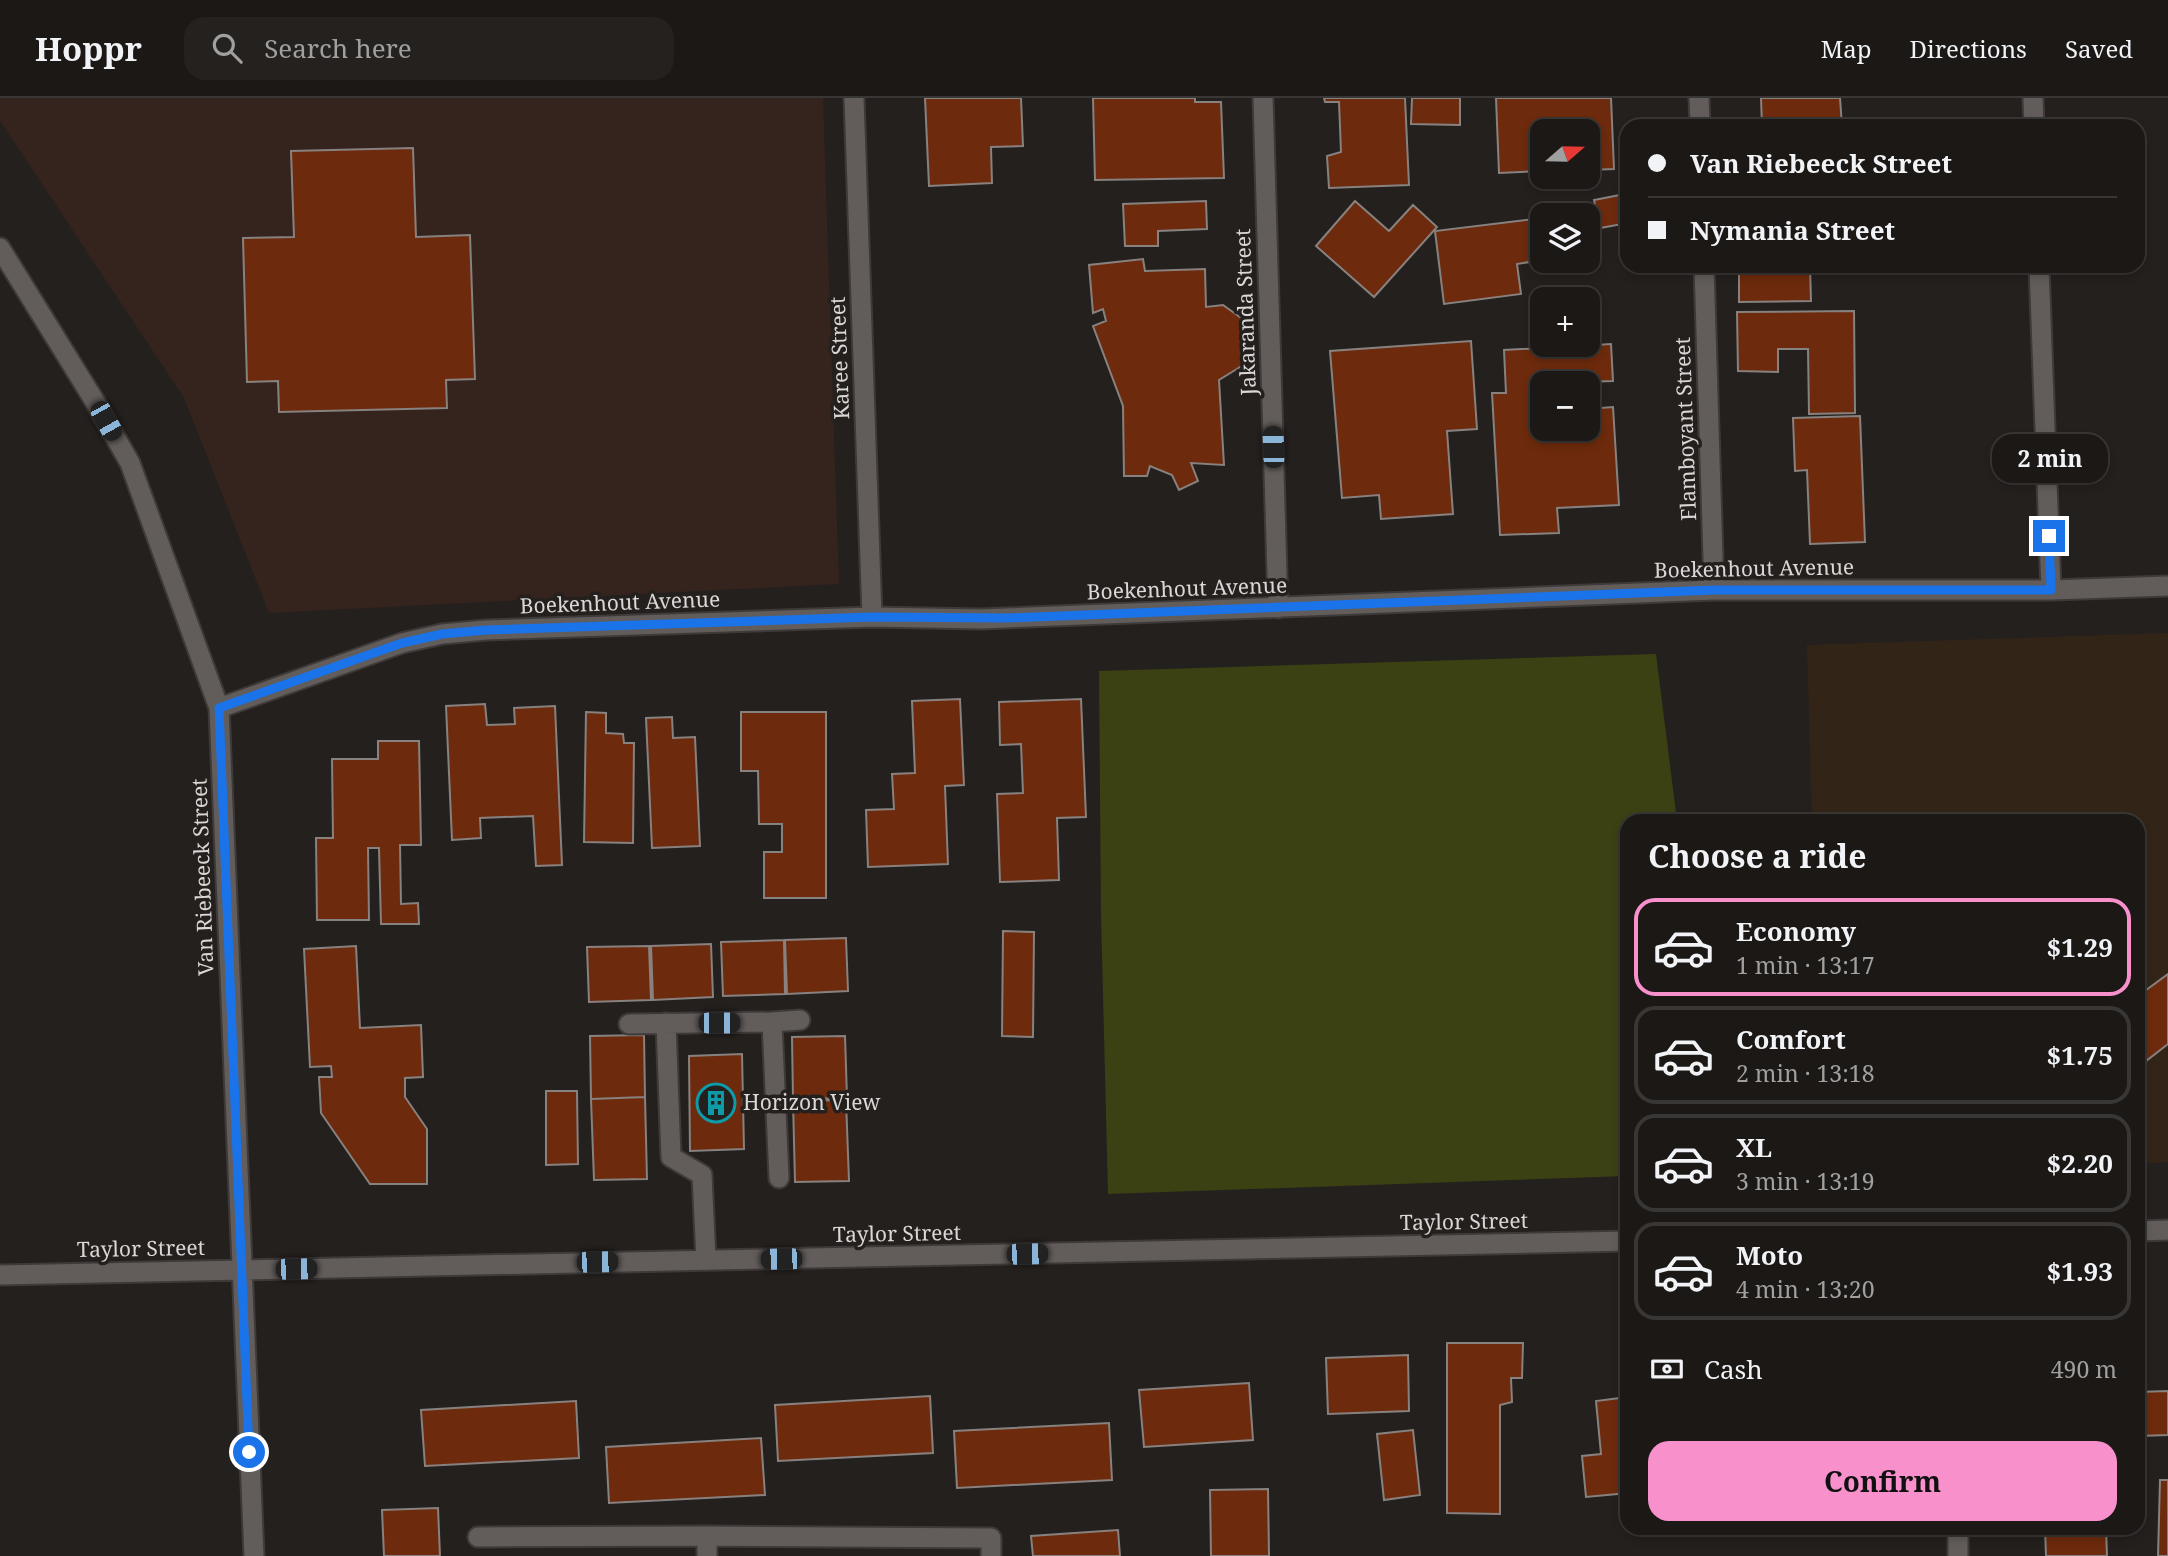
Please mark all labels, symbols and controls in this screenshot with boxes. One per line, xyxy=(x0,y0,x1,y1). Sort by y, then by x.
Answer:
search box xyxy=(184,17,674,80)
text: Hoppr xyxy=(35,26,142,71)
icon: search xyxy=(208,29,246,67)
text: Search here xyxy=(264,30,412,66)
text: Map xyxy=(1821,32,1872,65)
text: Directions xyxy=(1910,32,2027,65)
text: Saved xyxy=(2065,32,2133,65)
north arrow xyxy=(1530,119,1600,189)
map controls xyxy=(1530,119,1600,441)
text: Van Riebeeck Street xyxy=(1690,145,1952,181)
button: layers xyxy=(1530,203,1600,273)
text: Nymania Street xyxy=(1690,212,1895,248)
street label: Jakaranda Street xyxy=(1228,228,1262,397)
button: + xyxy=(1530,287,1600,357)
street label: Karee Street xyxy=(823,296,855,420)
street label: Flamboyant Street xyxy=(1668,337,1702,521)
button: − xyxy=(1530,371,1600,441)
car xyxy=(87,398,126,444)
car xyxy=(1262,426,1285,468)
callout: 2 min xyxy=(1991,434,2107,484)
text: 2 min xyxy=(2017,442,2083,474)
route end xyxy=(2033,520,2065,552)
street label: Boekenhout Avenue xyxy=(1654,552,1854,584)
street label: Boekenhout Avenue xyxy=(1086,571,1288,605)
street label: Boekenhout Avenue xyxy=(519,585,721,619)
street label: Van Riebeeck Street xyxy=(185,778,219,976)
text: Choose a ride xyxy=(1648,834,1867,877)
text: Economy xyxy=(1736,913,1856,949)
icon: car xyxy=(1652,916,1715,979)
text: $1.29 xyxy=(2047,929,2113,965)
text: 1 min · 13:17 xyxy=(1736,949,1874,981)
car xyxy=(699,1013,741,1034)
text: Comfort xyxy=(1736,1021,1846,1057)
icon: car xyxy=(1652,1024,1715,1087)
text: $1.75 xyxy=(2047,1037,2113,1073)
text: 2 min · 13:18 xyxy=(1736,1057,1874,1089)
building icon: Horizon View xyxy=(695,1082,737,1124)
place label: Horizon View xyxy=(743,1088,881,1116)
text: XL xyxy=(1736,1129,1772,1165)
icon: car xyxy=(1652,1132,1715,1195)
text: $2.20 xyxy=(2047,1145,2113,1181)
text: 3 min · 13:19 xyxy=(1736,1165,1874,1197)
street label: Taylor Street xyxy=(1400,1206,1528,1236)
street label: Taylor Street xyxy=(833,1218,961,1248)
street label: Taylor Street xyxy=(77,1233,205,1263)
text: Moto xyxy=(1736,1237,1803,1273)
icon: car xyxy=(1652,1240,1715,1303)
car xyxy=(1006,1243,1049,1265)
car xyxy=(760,1248,803,1270)
car xyxy=(576,1251,619,1273)
text: $1.93 xyxy=(2047,1253,2113,1289)
car xyxy=(275,1258,318,1280)
text: 4 min · 13:20 xyxy=(1736,1273,1874,1305)
icon: cash xyxy=(1648,1350,1686,1388)
text: Cash xyxy=(1704,1351,1763,1387)
text: 490 m xyxy=(2051,1353,2117,1385)
route start xyxy=(233,1436,265,1468)
button: Confirm xyxy=(1648,1441,2117,1521)

